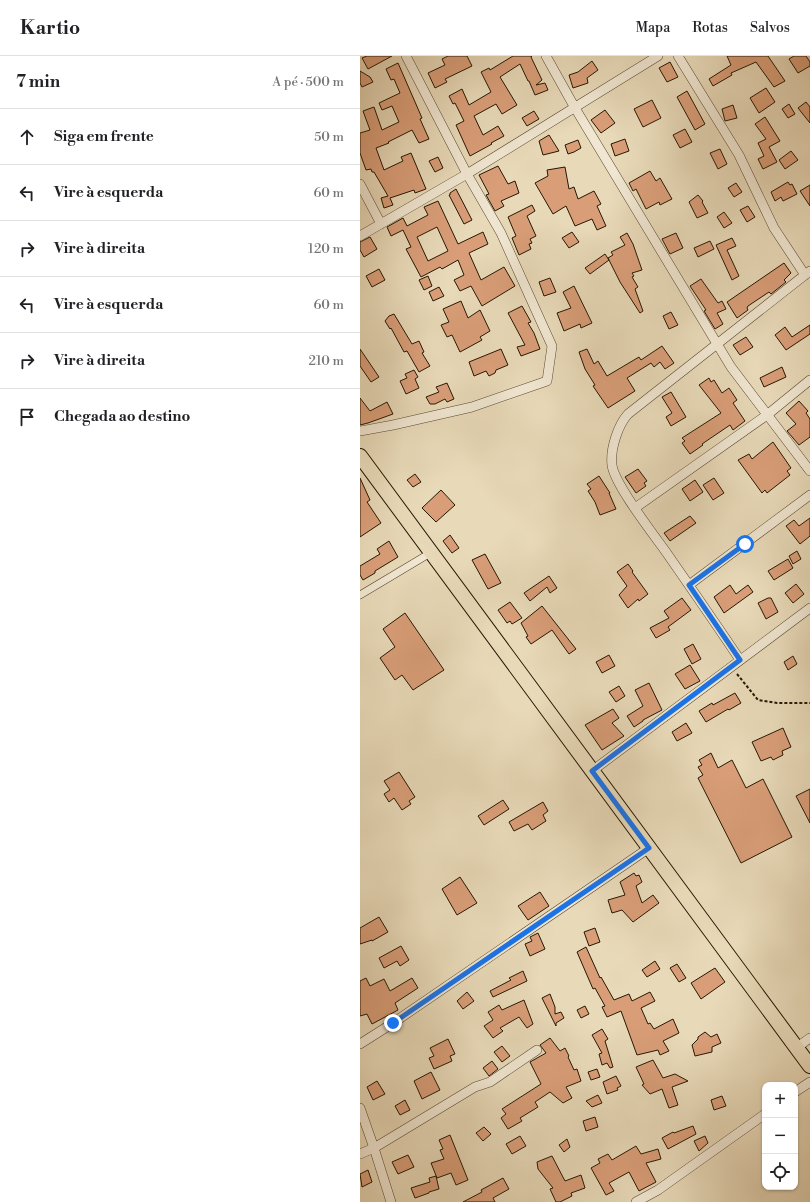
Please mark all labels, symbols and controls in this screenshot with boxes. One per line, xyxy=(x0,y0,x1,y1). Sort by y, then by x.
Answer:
text: Kartio xyxy=(20,16,80,40)
text: Mapa xyxy=(636,19,670,37)
text: Rotas xyxy=(692,19,728,37)
text: Salvos xyxy=(750,19,790,37)
text: 7 min xyxy=(16,71,60,93)
text: A pé · 500 m xyxy=(272,74,344,90)
icon: ahead xyxy=(16,126,38,148)
text: Siga em frente xyxy=(54,127,154,146)
text: 50 m xyxy=(314,129,344,145)
icon: left xyxy=(16,182,38,204)
text: Vire à esquerda xyxy=(54,183,163,202)
text: 60 m xyxy=(313,185,344,201)
icon: right xyxy=(16,238,38,260)
text: Vire à direita xyxy=(54,239,145,258)
text: 120 m xyxy=(308,241,344,257)
icon: left xyxy=(16,294,38,316)
text: Vire à esquerda xyxy=(54,295,163,314)
text: 60 m xyxy=(313,297,344,313)
icon: right xyxy=(16,350,38,372)
text: Vire à direita xyxy=(54,351,145,370)
text: 210 m xyxy=(309,353,344,369)
icon: arrive xyxy=(16,406,38,428)
text: Chegada ao destino xyxy=(54,407,190,426)
route start xyxy=(736,535,754,553)
route end xyxy=(384,1014,402,1032)
map controls xyxy=(762,1082,798,1190)
button: + xyxy=(762,1082,798,1118)
button: − xyxy=(762,1118,798,1154)
button: locate xyxy=(762,1154,798,1190)

